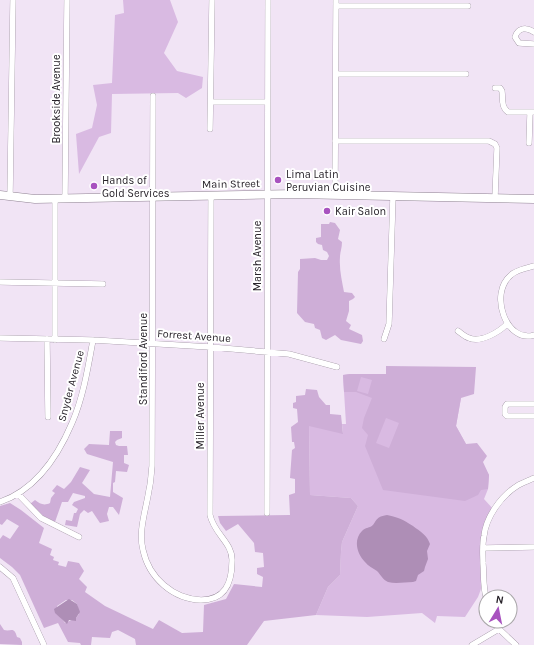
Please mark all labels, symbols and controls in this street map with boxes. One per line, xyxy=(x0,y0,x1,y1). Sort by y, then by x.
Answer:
street label: Brookside Avenue xyxy=(50,54,63,144)
place label: Lima Latin Peruvian Cuisine xyxy=(286,168,371,194)
place label: Hands of Gold Services xyxy=(102,174,170,200)
marker: Lima Latin Peruvian Cuisine xyxy=(273,175,283,185)
street label: Main Street xyxy=(202,177,260,191)
marker: Hands of Gold Services xyxy=(89,181,99,191)
place label: Kair Salon xyxy=(335,205,386,218)
marker: Kair Salon xyxy=(322,206,332,216)
street label: Marsh Avenue xyxy=(251,220,264,291)
street label: Standiford Avenue xyxy=(137,312,150,405)
street label: Forrest Avenue xyxy=(157,327,232,345)
street label: Snyder Avenue xyxy=(55,349,87,423)
street label: Miller Avenue xyxy=(194,382,207,450)
north arrow xyxy=(478,589,518,629)
text: N xyxy=(495,593,505,607)

